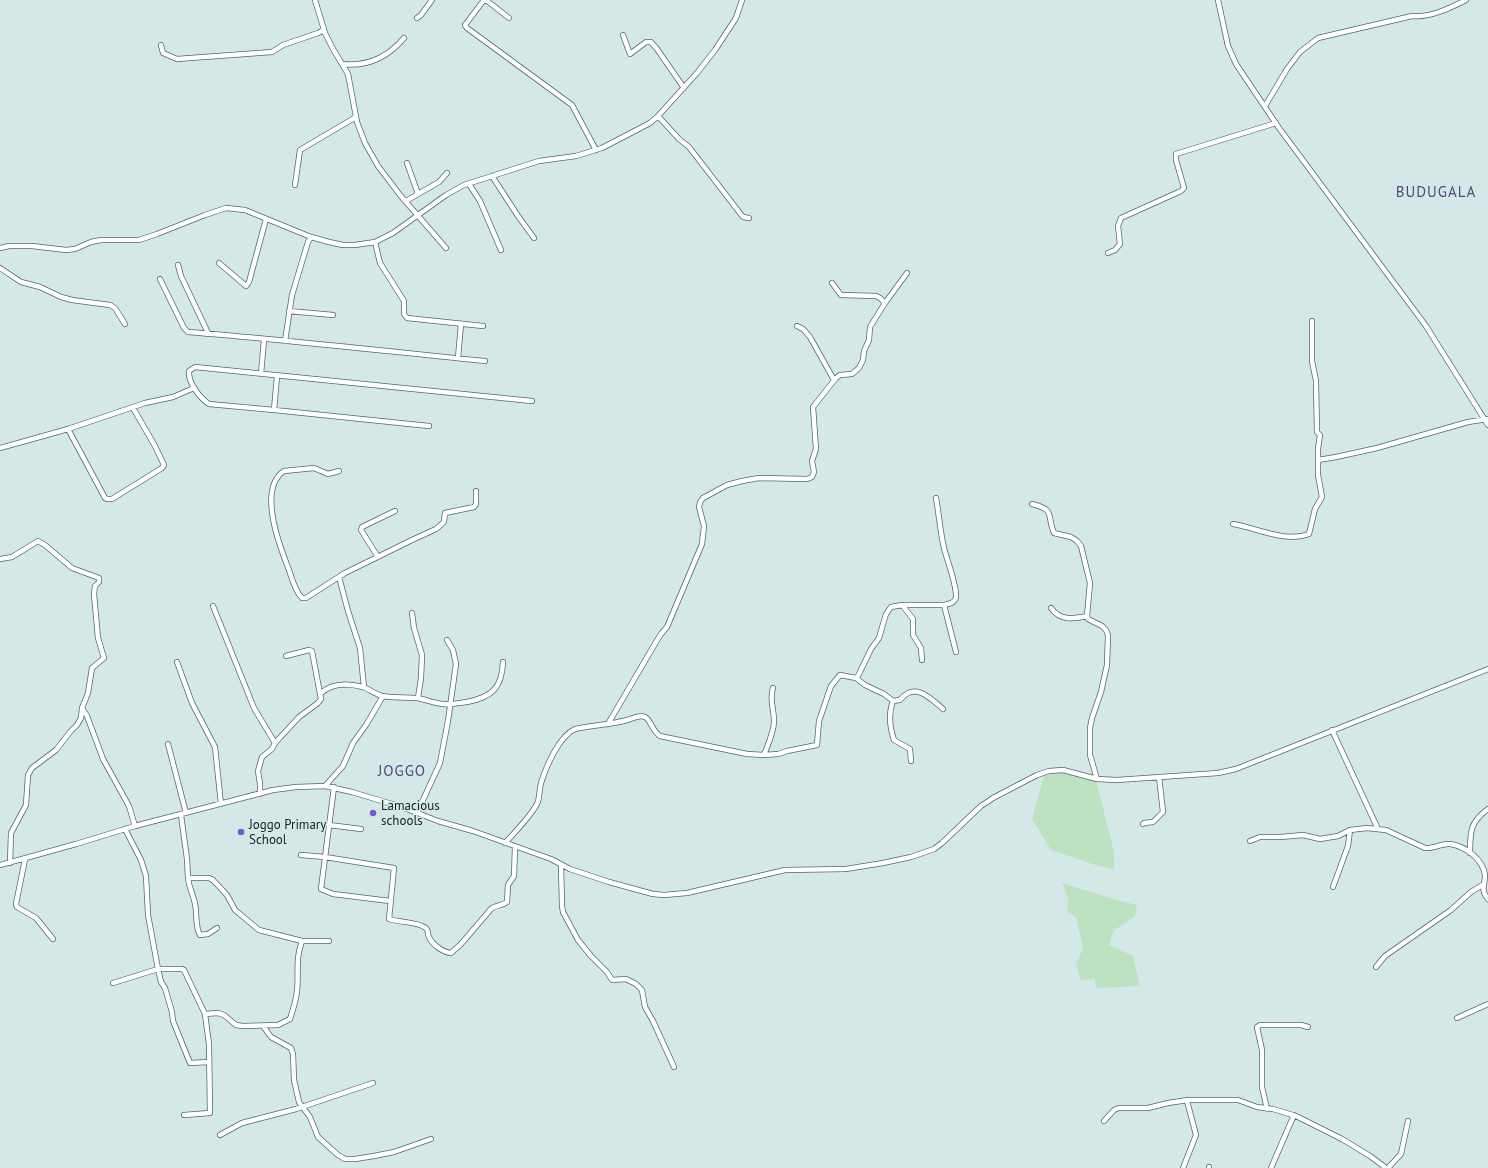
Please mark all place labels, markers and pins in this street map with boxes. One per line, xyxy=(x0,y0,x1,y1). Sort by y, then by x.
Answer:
place label: Lamacious schools xyxy=(381,798,440,829)
marker: Lamacious schools xyxy=(368,808,378,818)
place label: Joggo Primary School xyxy=(249,817,326,848)
marker: Joggo Primary School xyxy=(236,827,246,837)

